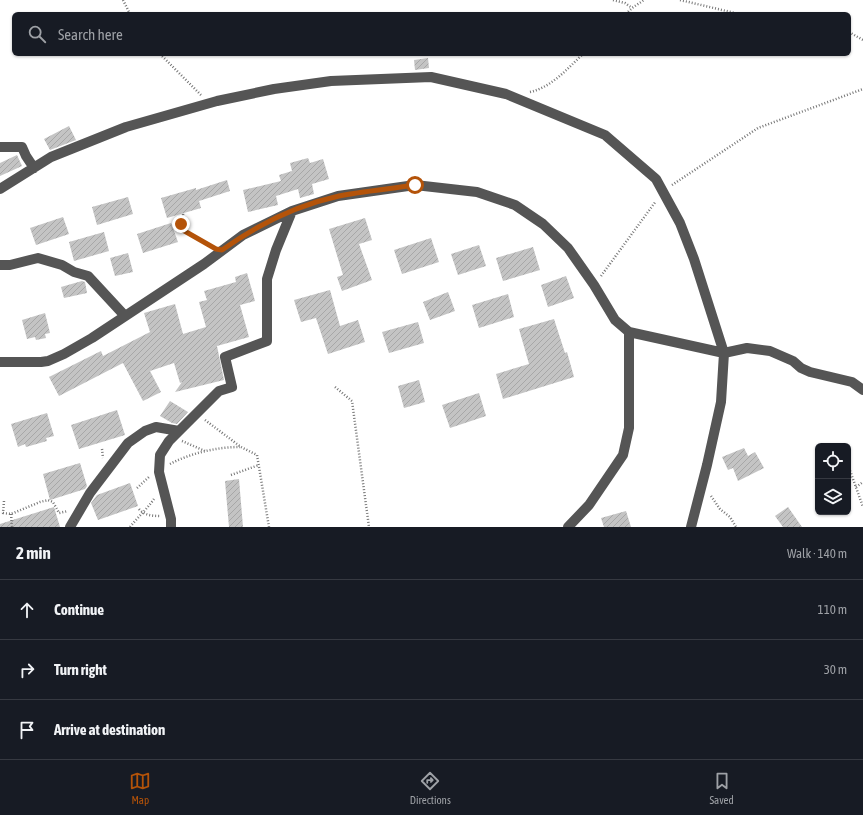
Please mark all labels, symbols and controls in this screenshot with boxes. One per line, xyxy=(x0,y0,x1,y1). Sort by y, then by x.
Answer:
search box xyxy=(12,12,851,56)
icon: search xyxy=(26,23,48,45)
text: Search here xyxy=(58,26,123,43)
route start xyxy=(406,176,424,194)
route end xyxy=(172,215,190,233)
map controls xyxy=(815,443,851,515)
button: locate xyxy=(815,443,851,479)
button: layers xyxy=(815,479,851,515)
text: 2 min xyxy=(16,543,51,563)
text: Walk · 140 m xyxy=(787,546,847,561)
icon: ahead xyxy=(16,599,38,621)
text: Continue xyxy=(54,601,104,618)
text: 110 m xyxy=(818,602,847,617)
icon: right xyxy=(16,659,38,681)
text: Turn right xyxy=(54,661,107,678)
text: 30 m xyxy=(824,662,847,677)
icon: arrive xyxy=(16,719,38,741)
text: Arrive at destination xyxy=(54,721,165,738)
tab: Map xyxy=(129,770,151,806)
tab: Directions xyxy=(410,770,451,806)
tab: Saved xyxy=(709,770,734,806)

